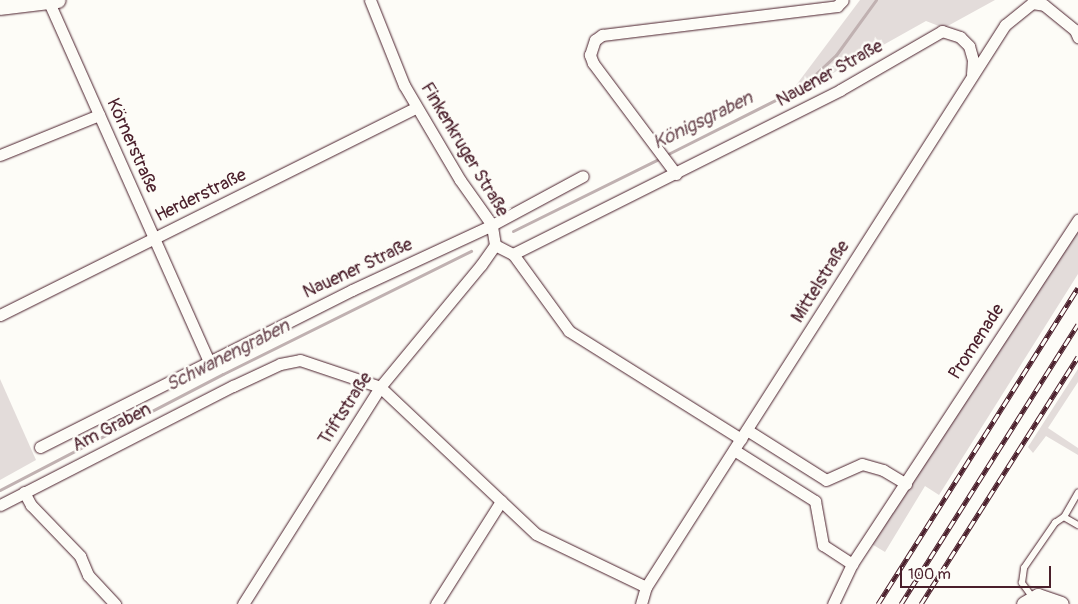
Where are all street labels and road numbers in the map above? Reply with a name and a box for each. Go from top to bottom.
street label: Nauener Straße [773,36,887,112]
street label: Finkenkruger Straße [415,79,513,221]
street label: Körnerstraße [102,95,162,197]
street label: Herderstraße [152,165,250,227]
street label: Nauener Straße [300,234,416,304]
street label: Mittelstraße [787,237,855,327]
street label: Promenade [945,300,1009,384]
street label: Triftstraße [314,369,378,449]
street label: Am Graben [69,399,155,457]

